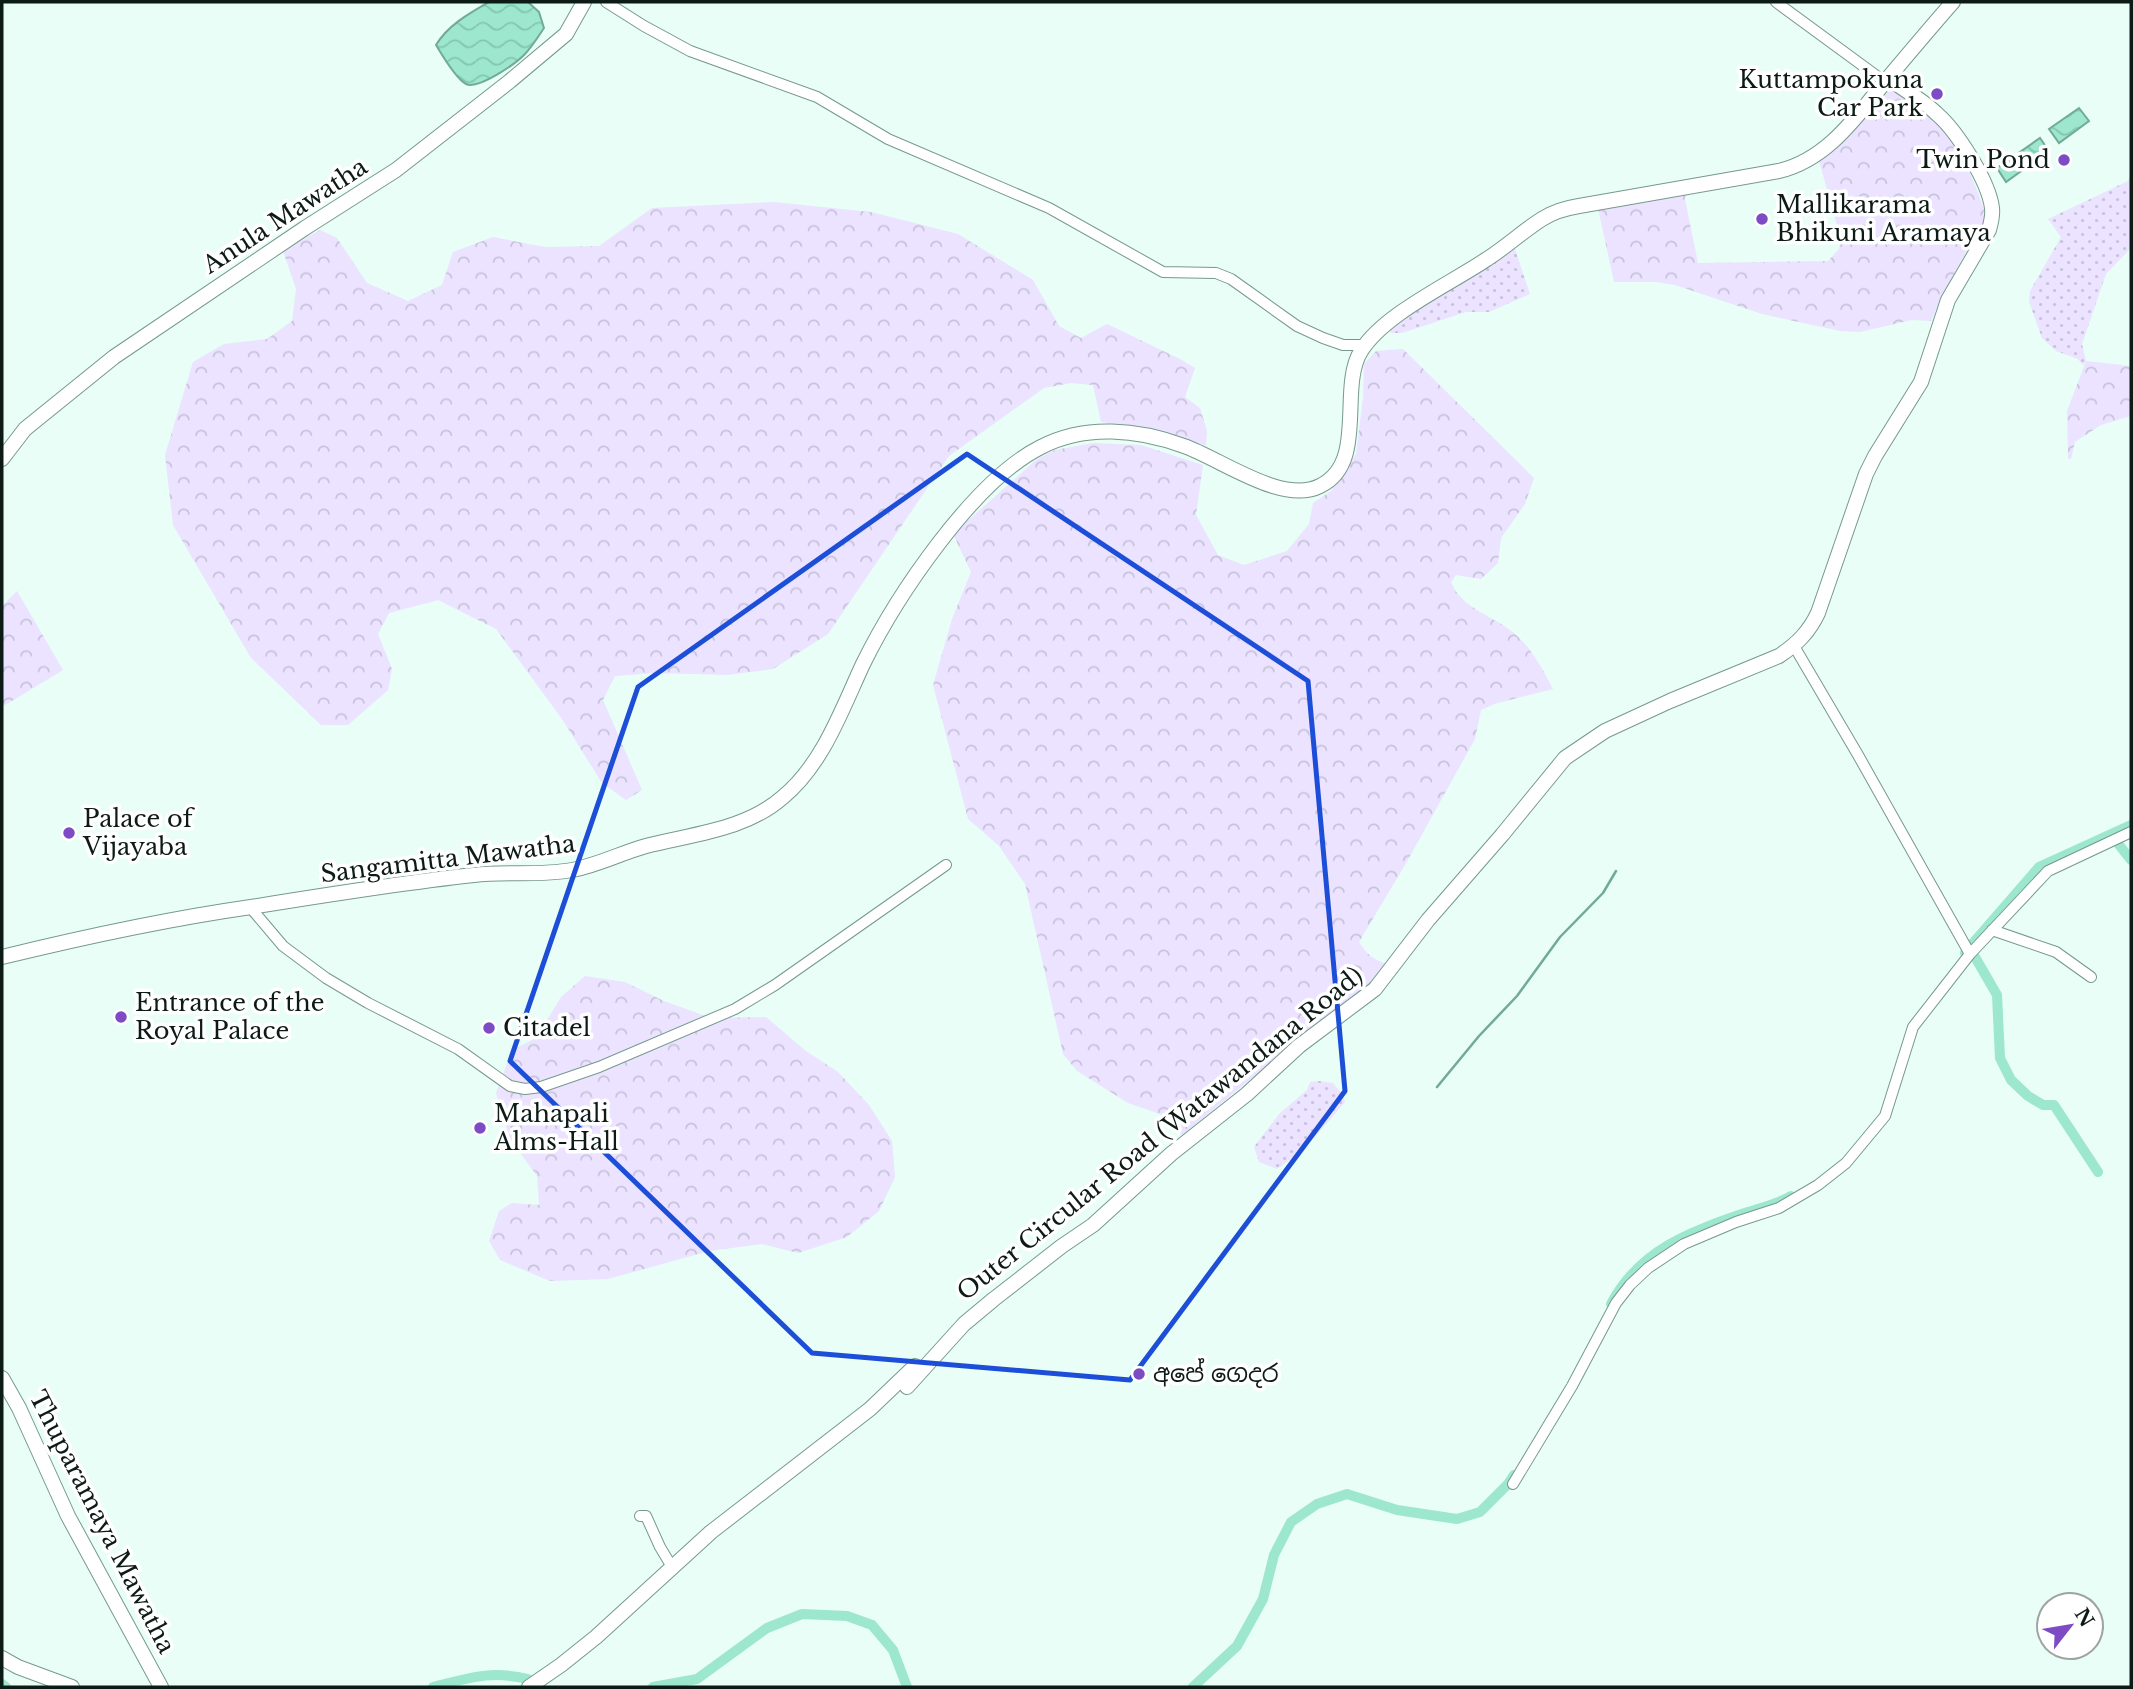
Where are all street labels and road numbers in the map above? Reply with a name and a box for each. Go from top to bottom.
street label: Anula Mawatha [196,151,373,280]
street label: Sangamitta Mawatha [319,828,578,889]
street label: Outer Circular Road (Watawandana Road) [951,961,1368,1307]
street label: Thuparamaya Mawatha [23,1385,182,1659]

